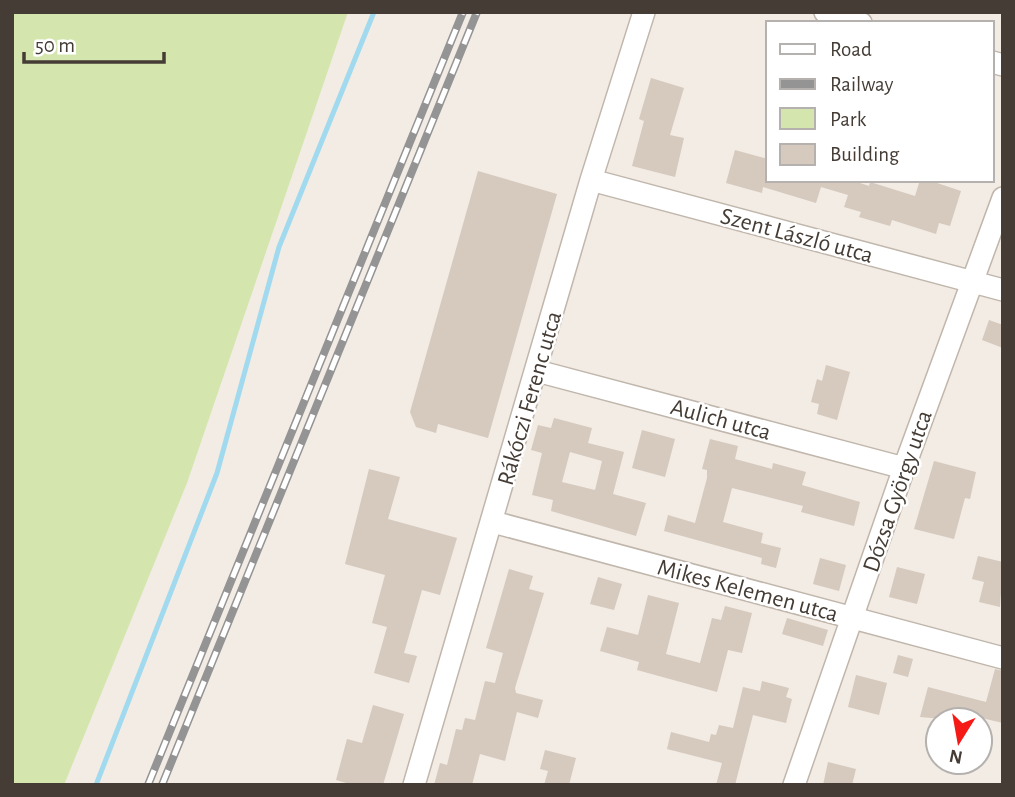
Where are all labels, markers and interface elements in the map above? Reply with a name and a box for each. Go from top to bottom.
scale bar [24,21,164,65]
legend [766,21,994,182]
text: 50 m [35,35,75,56]
text: Road [830,39,872,60]
text: Railway [830,74,893,95]
text: Park [830,109,867,130]
text: Building [830,144,900,165]
street label: Szent László utca [718,204,876,268]
street label: Rákóczi Ferenc utca [494,309,566,488]
street label: Aulich utca [668,395,773,445]
street label: Dózsa György utca [859,407,937,575]
street label: Mikes Kelemen utca [655,555,841,627]
north arrow [924,706,994,776]
text: N [948,746,964,767]

